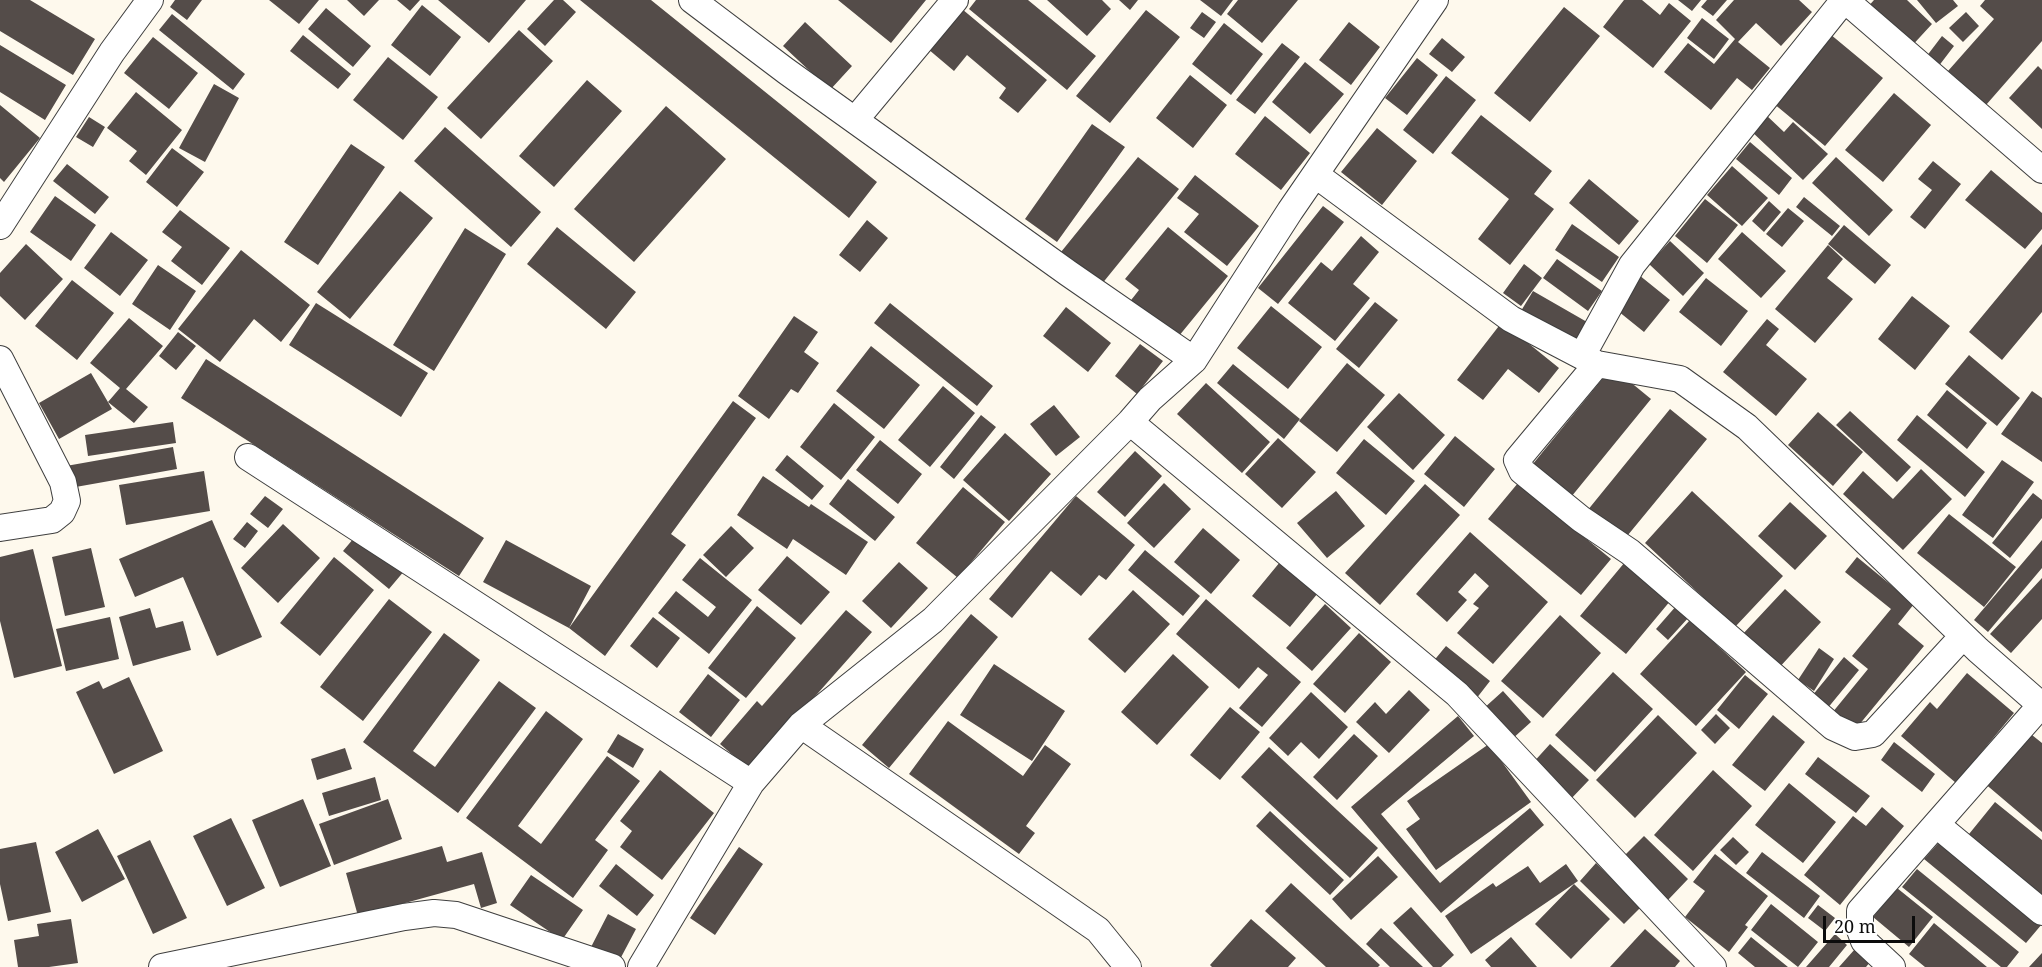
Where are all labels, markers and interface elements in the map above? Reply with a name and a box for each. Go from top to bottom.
scale bar [1826,904,1918,942]
text: 20 m [1834,914,1876,938]

